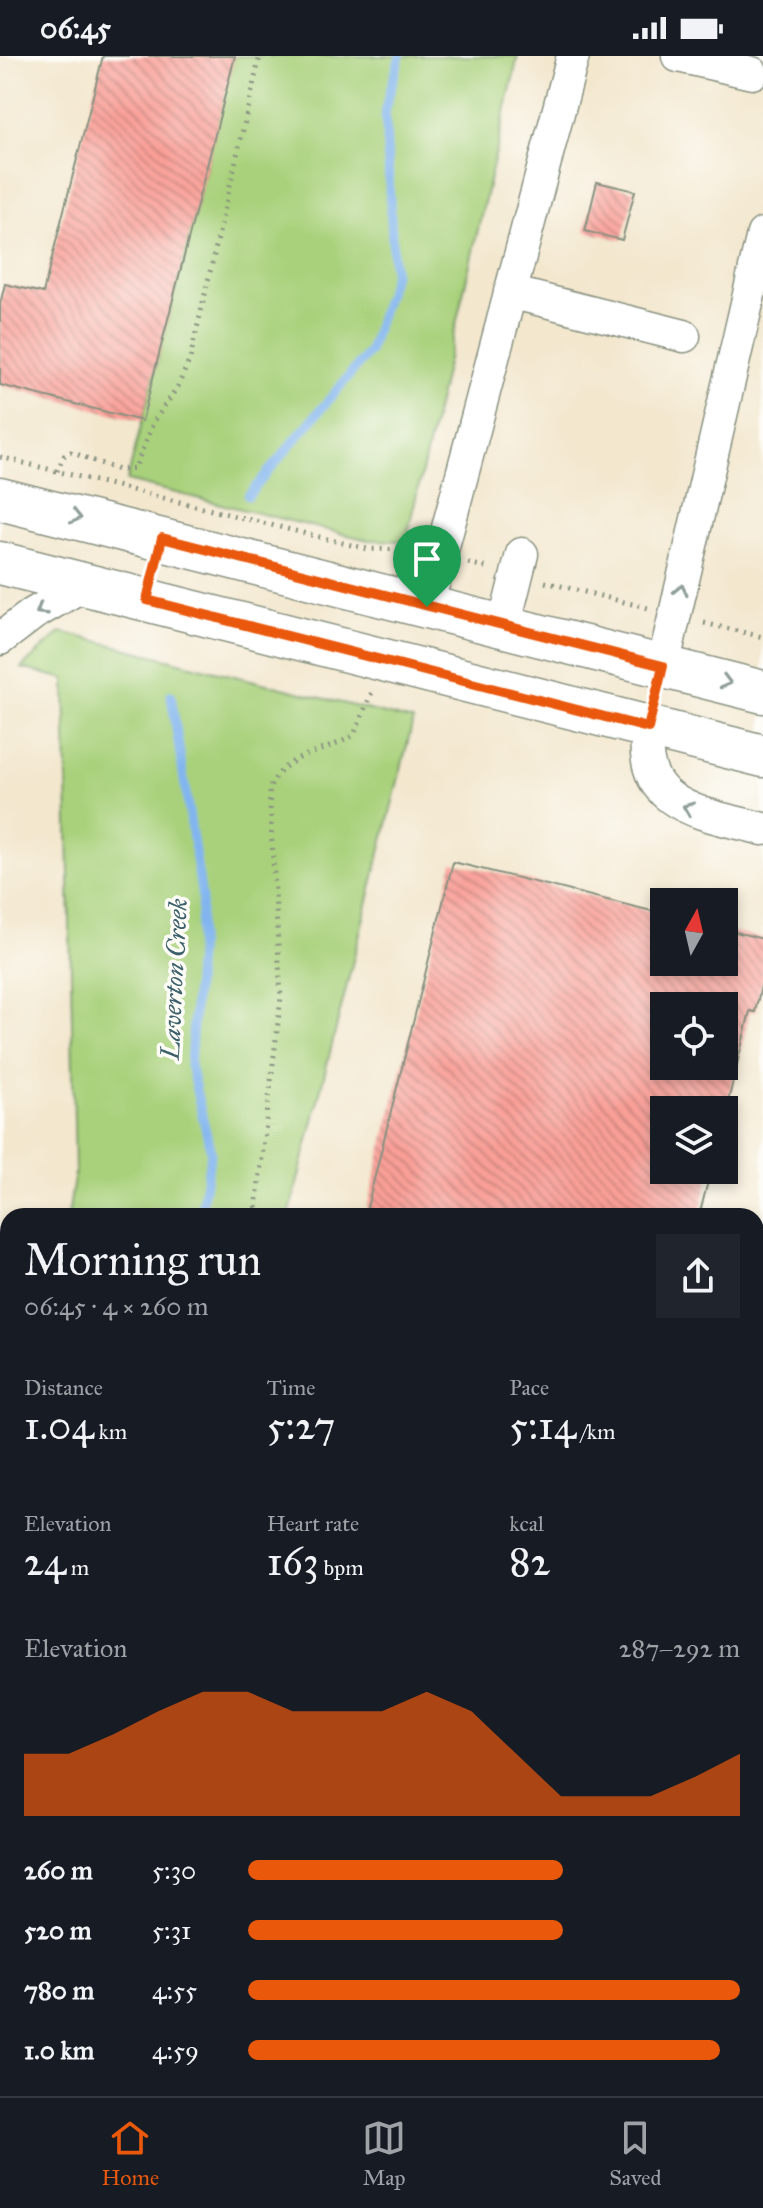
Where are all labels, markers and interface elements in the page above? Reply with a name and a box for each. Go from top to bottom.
text: 06:45 [40,10,111,46]
one-way arrow [68,508,82,525]
pin [393,525,461,607]
icon: arrive [405,537,449,581]
one-way arrow [671,584,688,597]
one-way arrow [35,600,50,615]
one-way arrow [718,673,732,690]
one-way arrow [682,801,696,818]
north arrow [650,888,738,976]
map controls [650,888,738,1184]
water label: Laverton Creek [154,897,194,1061]
button: locate [650,992,738,1080]
button: layers [650,1096,738,1184]
text: Morning run [24,1233,261,1287]
button: share [656,1234,740,1318]
text: 06:45 · 4 × 260 m [24,1290,209,1322]
text: Distance [24,1374,103,1401]
text: Time [267,1374,315,1401]
text: Pace [509,1374,549,1401]
text: 1.04 [24,1401,94,1450]
text: 5:27 [267,1401,335,1450]
text: 5:14 [509,1401,576,1450]
text: km [94,1418,127,1445]
text: /km [576,1418,615,1445]
text: Elevation [24,1510,111,1537]
text: Heart rate [267,1510,359,1537]
text: kcal [509,1510,544,1537]
text: 24 [24,1537,66,1586]
text: 163 [267,1537,319,1586]
text: 82 [509,1537,550,1586]
text: m [66,1554,89,1581]
text: bpm [319,1554,364,1581]
text: Elevation [24,1632,127,1664]
text: 287–292 m [619,1632,740,1664]
text: 260 m [24,1854,93,1886]
text: 5:30 [152,1854,196,1886]
text: 520 m [24,1914,92,1946]
text: 5:31 [152,1914,191,1946]
text: 780 m [24,1974,94,2006]
text: 4:55 [152,1974,197,2006]
text: 1.0 km [24,2034,94,2066]
text: 4:59 [152,2034,199,2066]
tab: Home [102,2116,159,2191]
tab: Map [362,2116,406,2191]
tab: Saved [609,2116,661,2191]

